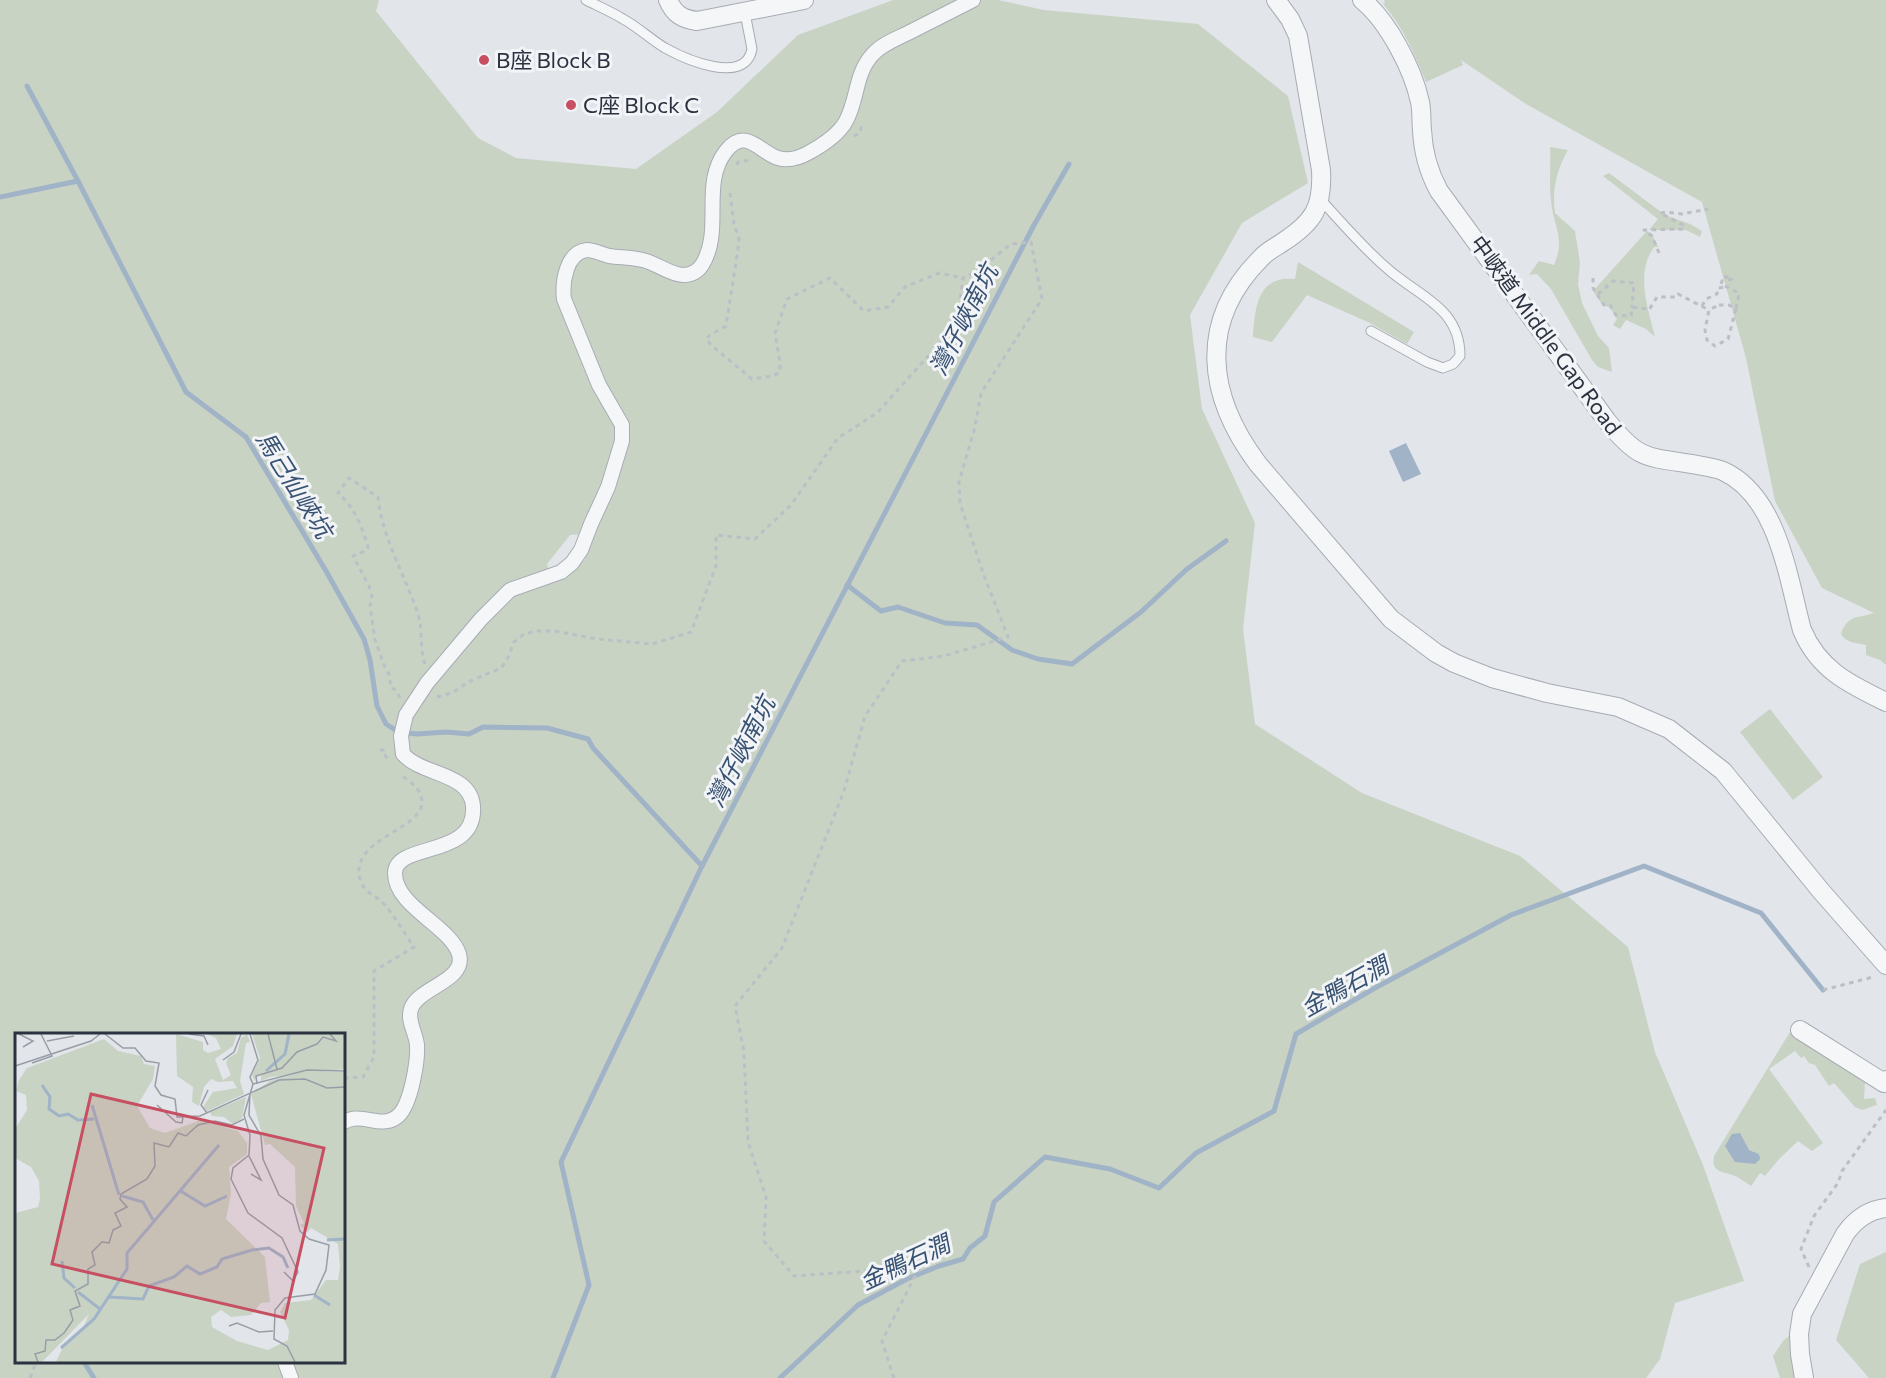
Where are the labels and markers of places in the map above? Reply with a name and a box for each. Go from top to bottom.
place label: B座 Block B [496,46,611,73]
marker: B座 Block B [477,53,491,67]
place label: C座 Block C [583,91,699,118]
marker: C座 Block C [564,98,578,112]

